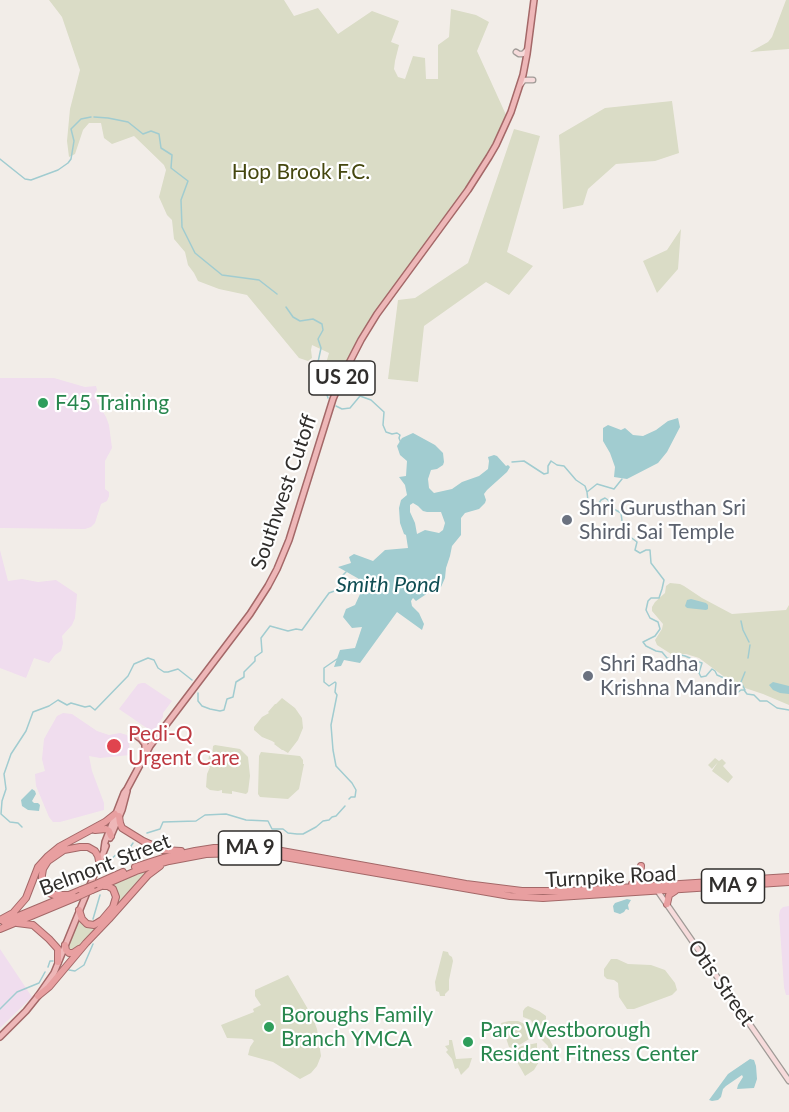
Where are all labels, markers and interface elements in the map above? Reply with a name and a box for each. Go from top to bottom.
park label: Hop Brook F.C. [232,159,370,185]
road number: US 20 [309,361,375,395]
place label: F45 Training [55,390,169,416]
marker: F45 Training [36,396,50,410]
street label: Southwest Cutoff [246,411,322,573]
place label: Shri Gurusthan Sri Shirdi Sai Temple [579,495,746,545]
marker: Shri Gurusthan Sri Shirdi Sai Temple [560,513,574,527]
water label: Smith Pond [336,572,440,598]
place label: Shri Radha Krishna Mandir [600,651,741,701]
marker: Shri Radha Krishna Mandir [581,669,595,683]
place label: Pedi-Q Urgent Care [128,721,240,771]
marker: Pedi-Q Urgent Care [105,737,123,755]
street label: Belmont Street [36,828,174,902]
road number: MA 9 [218,831,282,865]
street label: Turnpike Road [545,861,677,893]
road number: MA 9 [702,869,764,903]
street label: Otis Street [682,935,760,1031]
place label: Boroughs Family Branch YMCA [281,1002,433,1052]
place label: Parc Westborough Resident Fitness Center [480,1017,698,1067]
marker: Boroughs Family Branch YMCA [262,1020,276,1034]
marker: Parc Westborough Resident Fitness Center [461,1035,475,1049]

